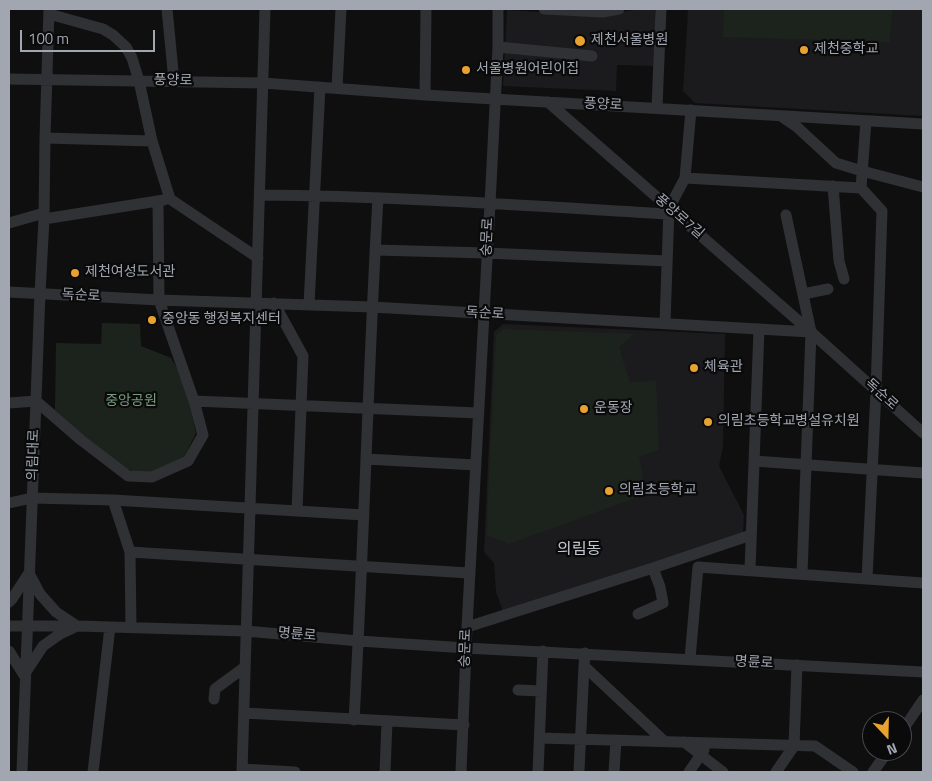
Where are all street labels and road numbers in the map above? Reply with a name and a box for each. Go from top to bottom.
street label: 풍양로 [154,72,192,90]
street label: 풍양로 [583,96,623,114]
street label: 풍양로7길 [651,191,707,243]
street label: 숭문로 [479,217,497,257]
street label: 독순로 [61,287,101,305]
street label: 독순로 [465,305,505,323]
street label: 독순로 [861,376,901,414]
street label: 의림대로 [25,429,43,481]
street label: 명륜로 [277,625,317,645]
street label: 숭문로 [457,628,475,668]
street label: 명륜로 [734,654,774,672]

